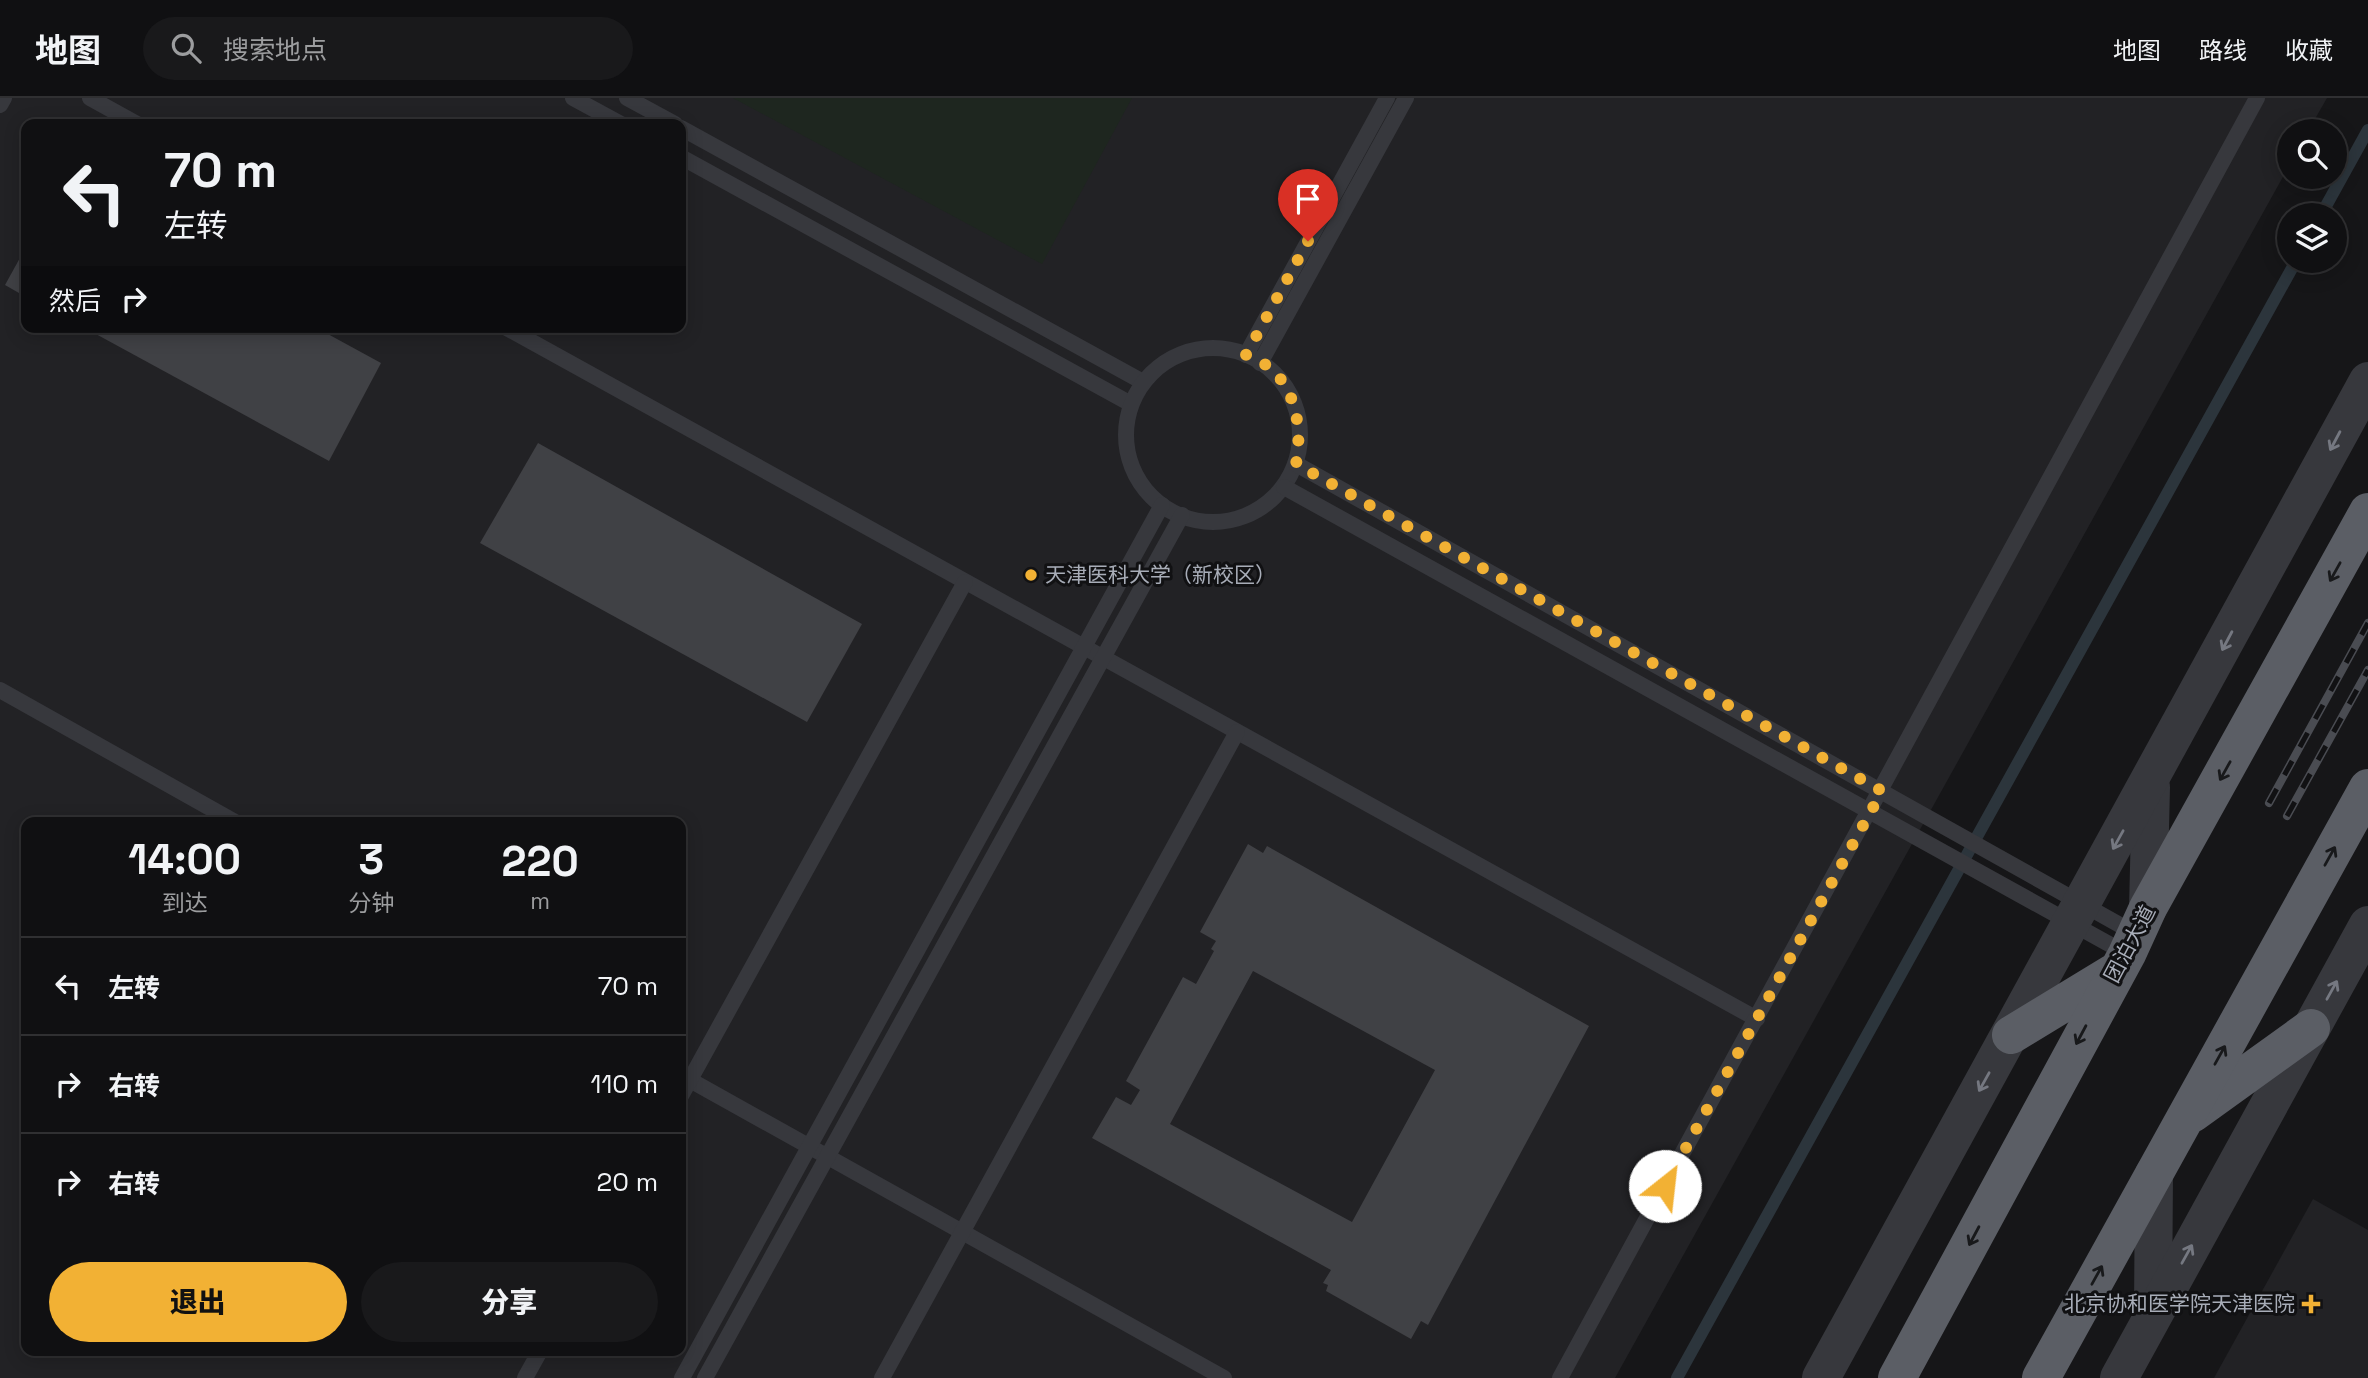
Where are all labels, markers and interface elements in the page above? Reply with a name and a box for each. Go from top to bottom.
search box [143,17,633,80]
icon: search [167,29,205,67]
text: 地图 [35,30,101,72]
text: 搜索地点 [223,33,327,67]
text: 地图 [2113,35,2161,66]
text: 路线 [2199,35,2247,66]
text: 收藏 [2285,35,2333,66]
map controls [2277,119,2347,273]
button: search [2277,119,2347,189]
text: 70 m [164,139,277,201]
icon: left [49,147,140,238]
pin [1278,169,1338,241]
icon: arrive [1289,180,1327,218]
button: layers [2277,203,2347,273]
text: 左转 [164,206,228,246]
icon: right [115,280,153,318]
text: 然后 [49,284,101,318]
one-way arrow [2328,430,2342,451]
place label: 天津医科大学（新校区） [1045,561,1276,588]
one-way arrow [2328,561,2342,581]
marker: 天津医科大学（新校区） [1023,567,1039,583]
one-way arrow [2220,630,2233,651]
one-way arrow [2217,760,2231,780]
one-way arrow [2111,830,2125,850]
text: 14:00 [128,833,241,886]
text: 3 [358,833,384,886]
text: 220 [502,835,579,888]
one-way arrow [2324,846,2337,867]
text: m [530,886,550,916]
text: 到达 [162,888,208,918]
text: 分钟 [348,888,394,918]
street label: 团泊大道 [2098,900,2161,987]
icon: left [49,967,87,1005]
text: 70 m [598,969,658,1003]
text: 左转 [108,971,160,1005]
one-way arrow [2326,980,2339,1001]
one-way arrow [2074,1024,2088,1045]
one-way arrow [2214,1045,2227,1066]
icon: right [49,1065,87,1103]
text: 110 m [591,1067,658,1101]
text: 右转 [108,1069,160,1103]
one-way arrow [1977,1072,1991,1092]
position arrow [1628,1149,1702,1223]
icon: right [49,1163,87,1201]
text: 20 m [597,1165,658,1199]
text: 右转 [108,1167,160,1201]
one-way arrow [1966,1225,1980,1245]
one-way arrow [2181,1244,2194,1265]
button: 退出 [49,1262,347,1342]
button: 分享 [361,1262,658,1342]
one-way arrow [2091,1266,2105,1286]
place label: 北京协和医学院天津医院 [2064,1290,2295,1317]
marker: 北京协和医学院天津医院 [2301,1294,2321,1314]

